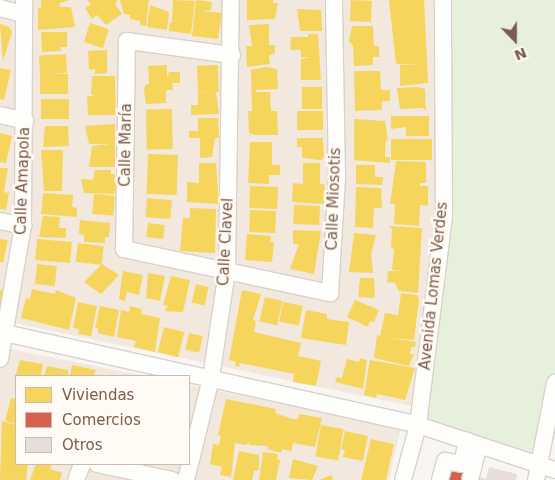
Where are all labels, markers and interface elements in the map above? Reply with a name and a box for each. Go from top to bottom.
north arrow [490,15,540,65]
text: N [512,44,529,64]
street label: Calle María [116,103,136,187]
street label: Calle Amapola [12,127,34,235]
street label: Calle Miosotis [323,147,345,251]
street label: Calle Clavel [215,198,237,286]
street label: Avenida Lomas Verdes [416,201,452,371]
legend [15,375,190,465]
text: Viviendas [62,386,134,404]
text: Comercios [62,411,141,429]
text: Otros [62,436,103,454]

